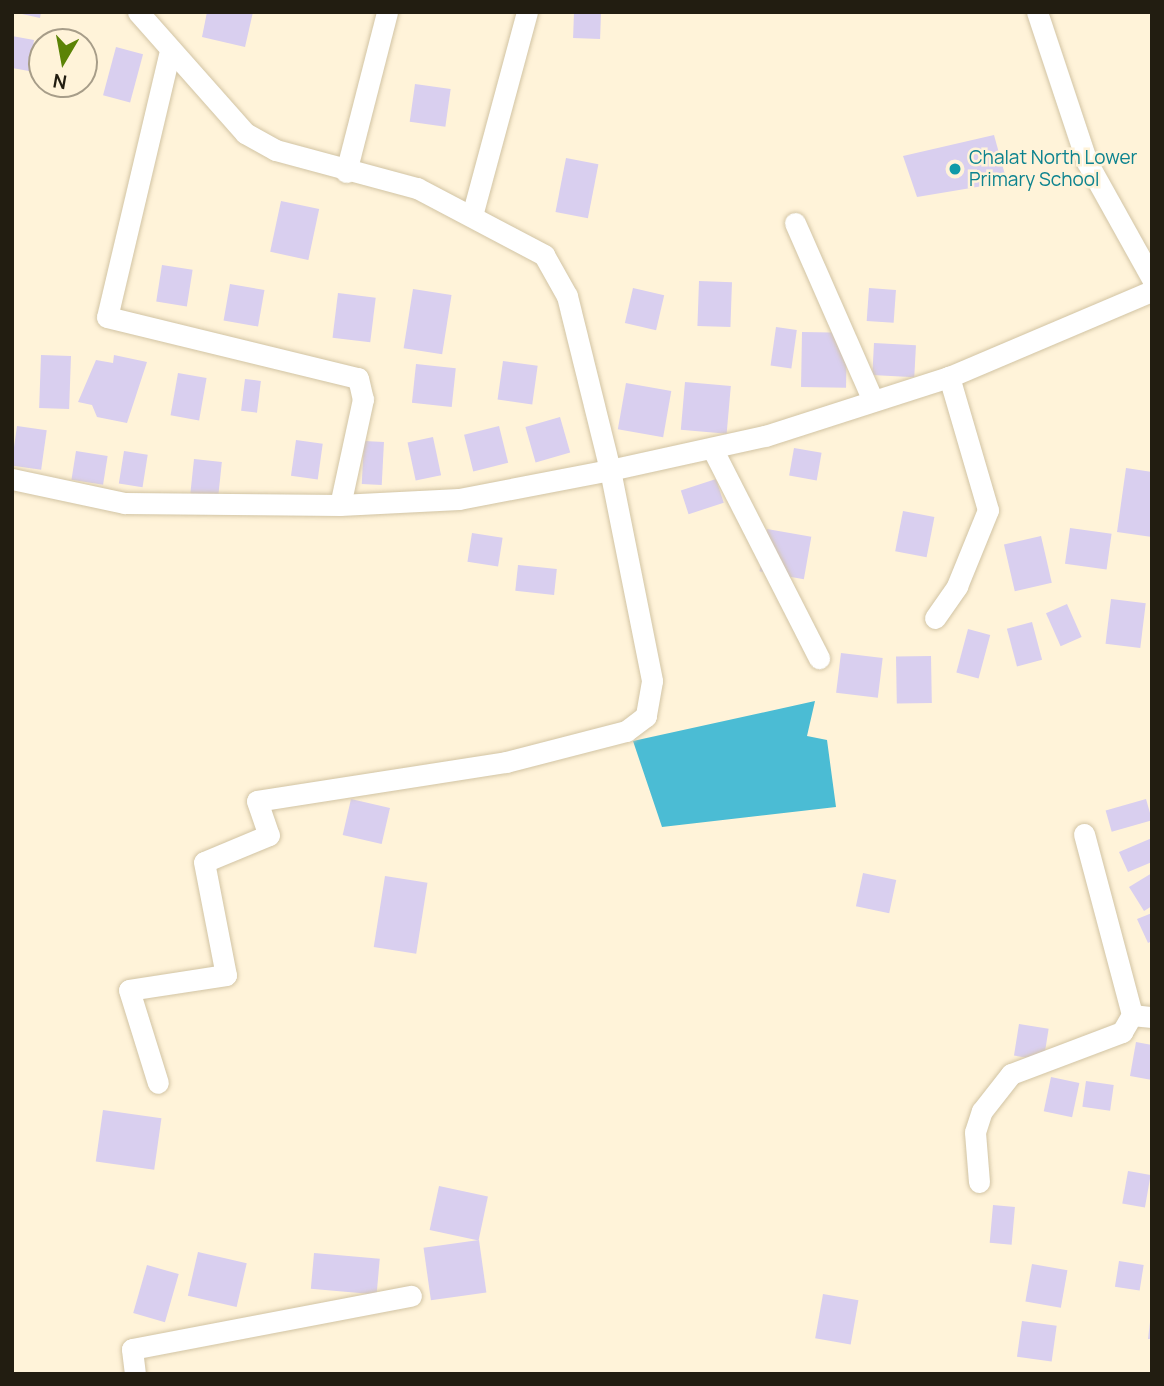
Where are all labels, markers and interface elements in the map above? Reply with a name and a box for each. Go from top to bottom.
north arrow [28,28,98,98]
text: N [51,68,69,96]
place label: Chalat North Lower Primary School [969,147,1137,191]
marker: Chalat North Lower Primary School [947,161,963,177]

